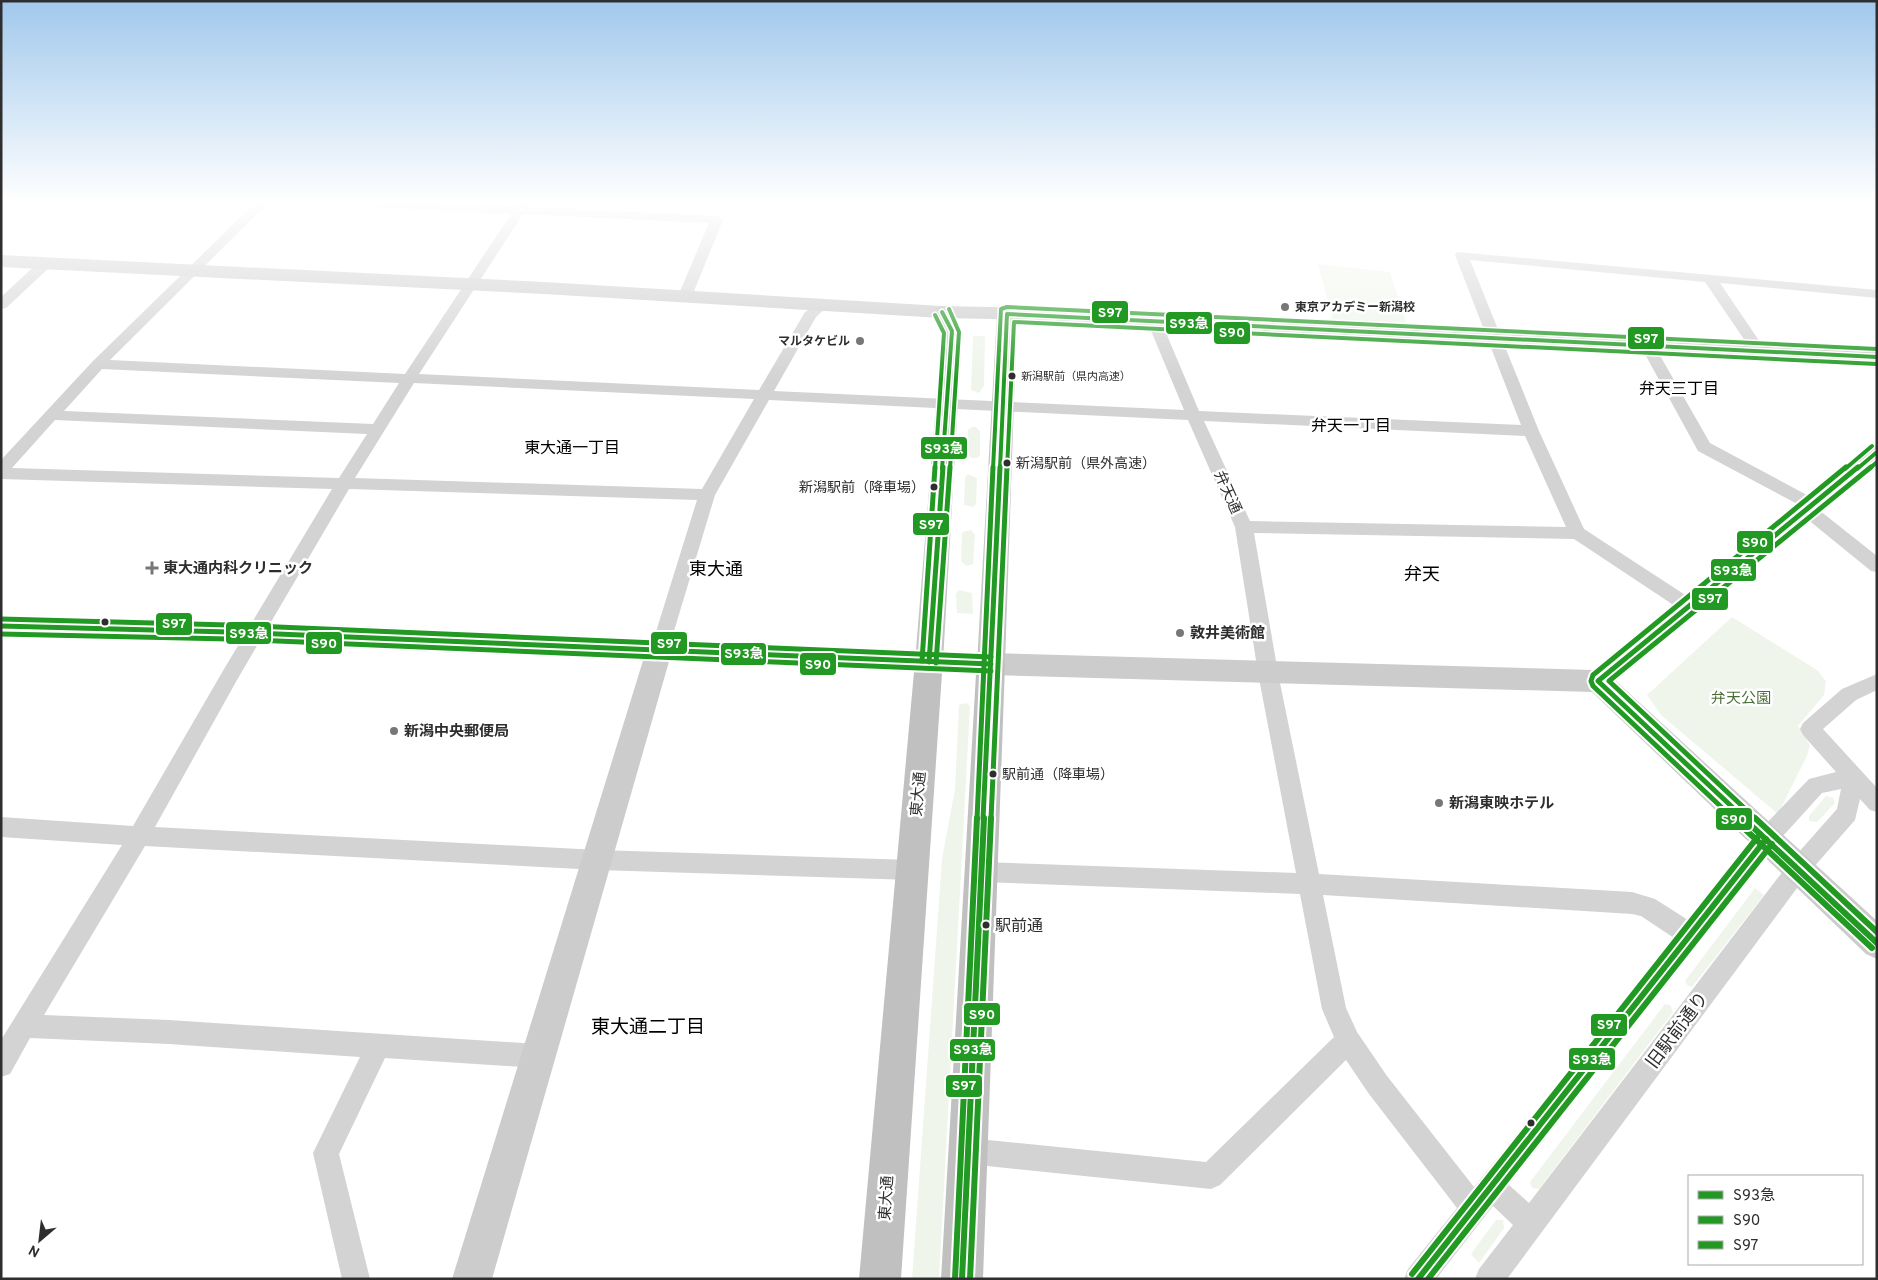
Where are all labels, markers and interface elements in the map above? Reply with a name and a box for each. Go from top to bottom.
line badge: S97 [1091,300,1129,324]
place label: 東京アカデミー新潟校 [1295,300,1415,316]
marker: 東京アカデミー新潟校 [1279,301,1291,313]
text: S97 [1098,305,1122,322]
line badge: S93急 [1165,311,1213,335]
text: S93急 [1169,315,1209,333]
line badge: S90 [1213,321,1251,345]
text: S90 [1219,325,1245,342]
line badge: S97 [1627,326,1665,350]
text: S97 [1634,331,1658,348]
place label: マルタケビル [778,334,850,350]
marker: マルタケビル [854,335,866,347]
place label: 新潟駅前（県内高速） [1021,370,1131,384]
marker: 新潟駅前（県内高速） [1007,371,1017,381]
district label: 弁天三丁目 [1639,380,1719,400]
district label: 弁天一丁目 [1311,417,1391,437]
line badge: S93急 [920,436,968,460]
district label: 東大通一丁目 [524,439,620,459]
text: S93急 [924,440,964,458]
place label: 新潟駅前（県外高速） [1016,455,1156,473]
marker: 新潟駅前（県外高速） [1002,458,1012,468]
street label: 弁天通 [1209,468,1244,517]
place label: 新潟駅前（降車場） [799,479,925,497]
marker: 新潟駅前（降車場） [929,482,939,492]
line badge: S97 [912,512,950,536]
text: S97 [919,517,943,534]
line badge: S90 [1736,530,1774,554]
text: S90 [1742,535,1768,552]
line badge: S93急 [1710,558,1757,582]
district label: 東大通 [689,559,743,582]
place label: 東大通内科クリニック [163,560,313,579]
marker: 東大通内科クリニック [145,561,159,575]
text: S93急 [1713,562,1753,580]
district label: 弁天 [1404,564,1440,587]
line badge: S97 [1691,587,1729,611]
text: S97 [1698,591,1722,608]
line badge: S97 [155,612,193,636]
text: S97 [162,616,186,633]
unlabelled marker [100,617,110,627]
line badge: S93急 [225,621,272,645]
place label: 敦井美術館 [1190,624,1265,644]
text: S93急 [229,625,269,643]
marker: 敦井美術館 [1174,627,1186,639]
line badge: S90 [305,631,343,655]
line badge: S97 [650,631,688,655]
text: S90 [311,636,337,653]
text: S97 [657,636,681,653]
line badge: S93急 [720,642,767,666]
text: S93急 [724,645,764,663]
line badge: S90 [799,652,837,676]
text: S90 [805,657,831,674]
park label: 弁天公園 [1711,690,1771,709]
place label: 新潟中央郵便局 [404,723,509,742]
marker: 新潟中央郵便局 [388,725,400,737]
place label: 駅前通（降車場） [1002,766,1114,784]
marker: 駅前通（降車場） [988,769,998,779]
street label: 東大通 [908,771,931,817]
place label: 新潟東映ホテル [1449,795,1554,814]
marker: 新潟東映ホテル [1433,797,1445,809]
line badge: S90 [1715,807,1753,831]
text: S90 [1721,812,1747,829]
place label: 駅前通 [995,917,1043,937]
marker: 駅前通 [981,920,991,930]
street label: 旧駅前通り [1642,988,1714,1074]
line badge: S90 [963,1002,1001,1026]
text: S90 [969,1007,995,1024]
line badge: S97 [1590,1013,1628,1037]
district label: 東大通二丁目 [591,1016,705,1040]
text: S97 [1597,1017,1621,1034]
line badge: S93急 [949,1038,996,1062]
text: S93急 [953,1041,993,1059]
line badge: S93急 [1568,1047,1616,1071]
text: S93急 [1572,1051,1612,1069]
line badge: S97 [945,1074,983,1098]
text: S97 [952,1078,976,1095]
unlabelled marker [1526,1118,1536,1128]
street label: 東大通 [876,1175,899,1221]
legend [1688,1175,1863,1265]
text: S93急 [1733,1187,1775,1206]
text: S90 [1733,1212,1760,1231]
north arrow [15,1215,65,1265]
text: S97 [1733,1237,1758,1256]
text: N [26,1240,43,1260]

